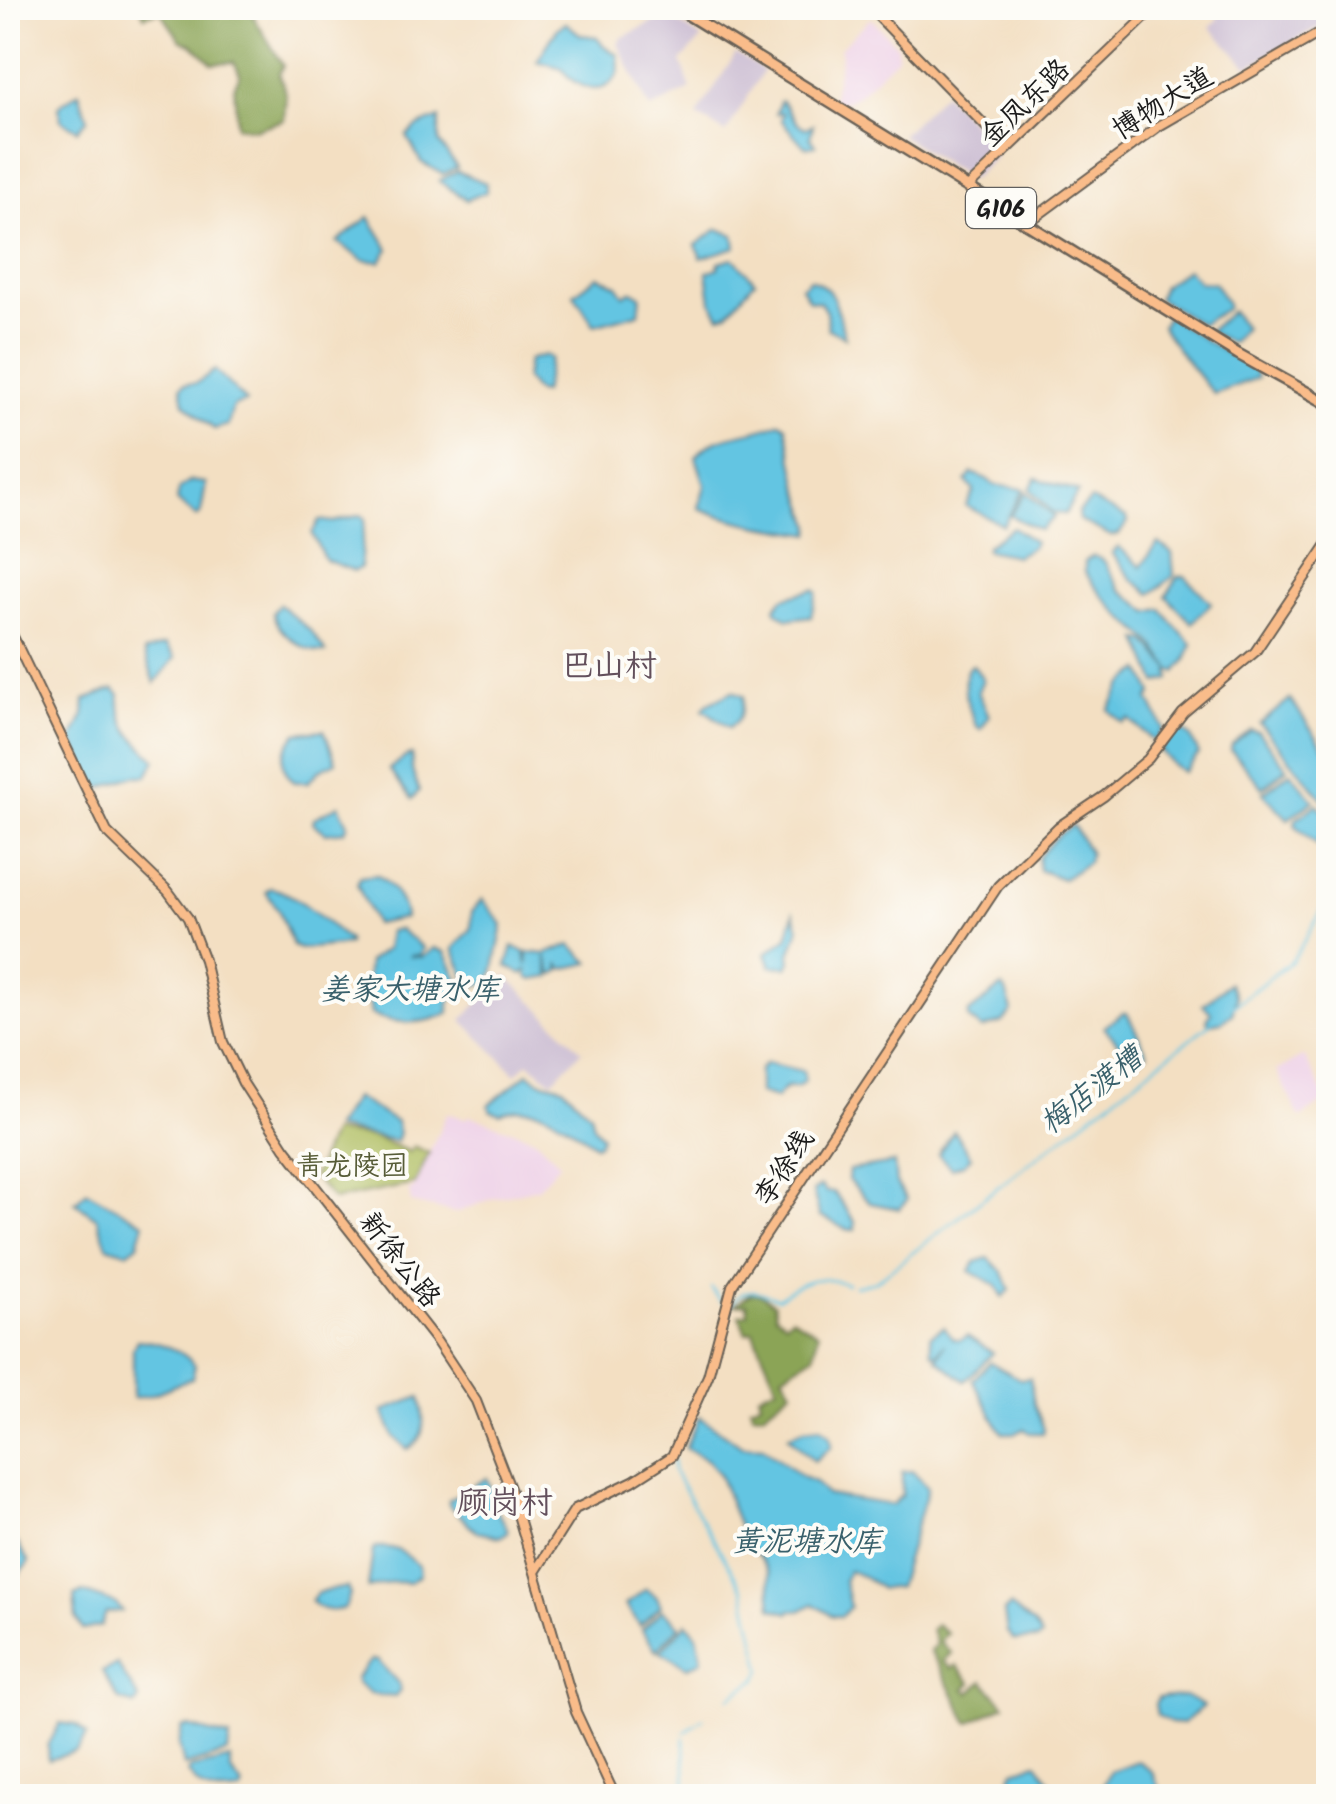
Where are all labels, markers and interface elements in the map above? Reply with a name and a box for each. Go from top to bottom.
street label: 金凤东路 [970,49,1082,159]
street label: 博物大道 [1104,55,1223,153]
road number: G106 [966,188,1036,228]
district label: 巴山村 [561,642,657,693]
water label: 姜家大塘水库 [320,967,502,1015]
water label: 梅店渡槽 [1030,1033,1157,1147]
street label: 李徐线 [743,1121,827,1216]
park label: 青龙陵园 [296,1145,408,1190]
street label: 新徐公路 [347,1203,451,1319]
district label: 顾岗村 [457,1479,553,1530]
water label: 黄泥塘水库 [732,1519,884,1567]

